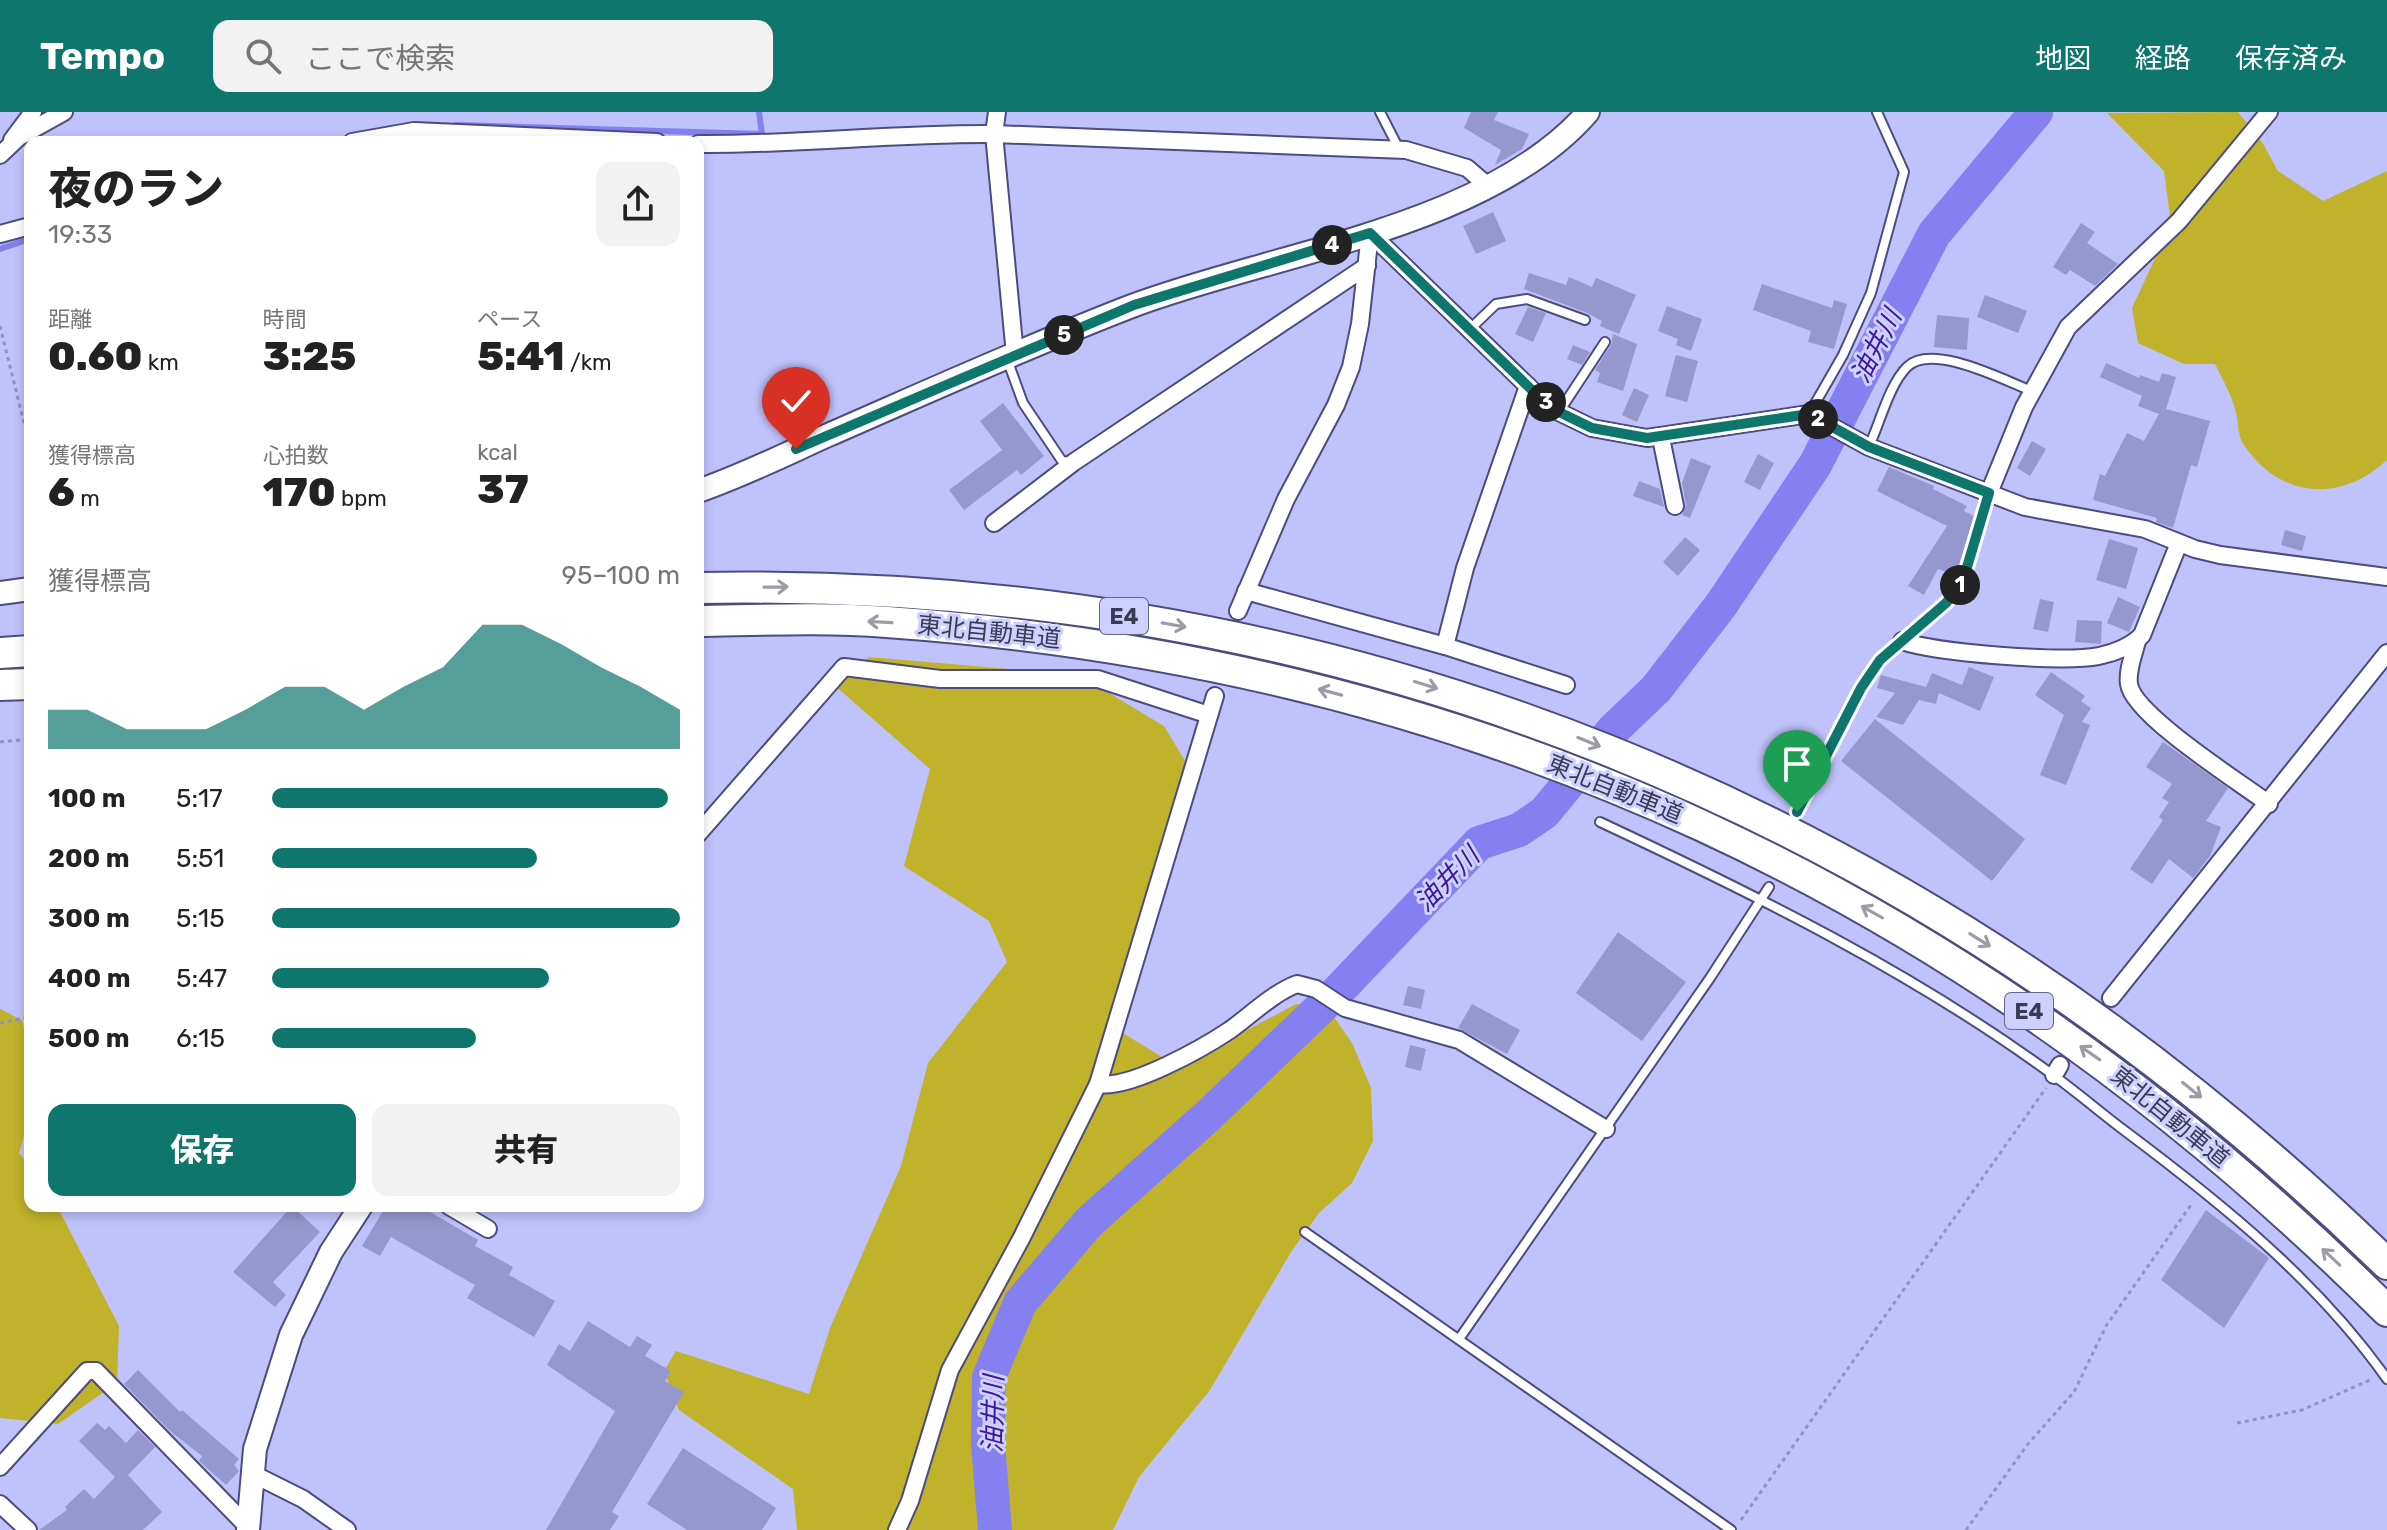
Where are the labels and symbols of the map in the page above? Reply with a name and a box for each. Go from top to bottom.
pin: 4 [1312,225,1352,265]
water label: 油井川 [1845,302,1909,388]
pin: 5 [1044,315,1084,355]
pin [762,367,830,449]
pin: 3 [1526,382,1566,422]
pin: 2 [1798,399,1838,439]
pin: 1 [1940,565,1980,605]
one-way arrow [762,579,789,595]
road number: E4 [1100,598,1148,634]
street label: 東北自動車道 [916,611,1062,653]
one-way arrow [867,614,894,629]
one-way arrow [1160,619,1186,634]
one-way arrow [1414,679,1439,694]
one-way arrow [1318,684,1344,699]
pin [1763,730,1831,812]
one-way arrow [1576,735,1601,750]
street label: 東北自動車道 [1543,749,1687,829]
water label: 油井川 [1409,839,1488,918]
one-way arrow [1861,903,1884,919]
one-way arrow [1968,932,1991,948]
road number: E4 [2005,993,2053,1029]
one-way arrow [2080,1045,2101,1062]
street label: 東北自動車道 [2105,1061,2235,1173]
one-way arrow [2182,1081,2202,1099]
one-way arrow [2322,1248,2342,1266]
water label: 油井川 [977,1372,1010,1453]

